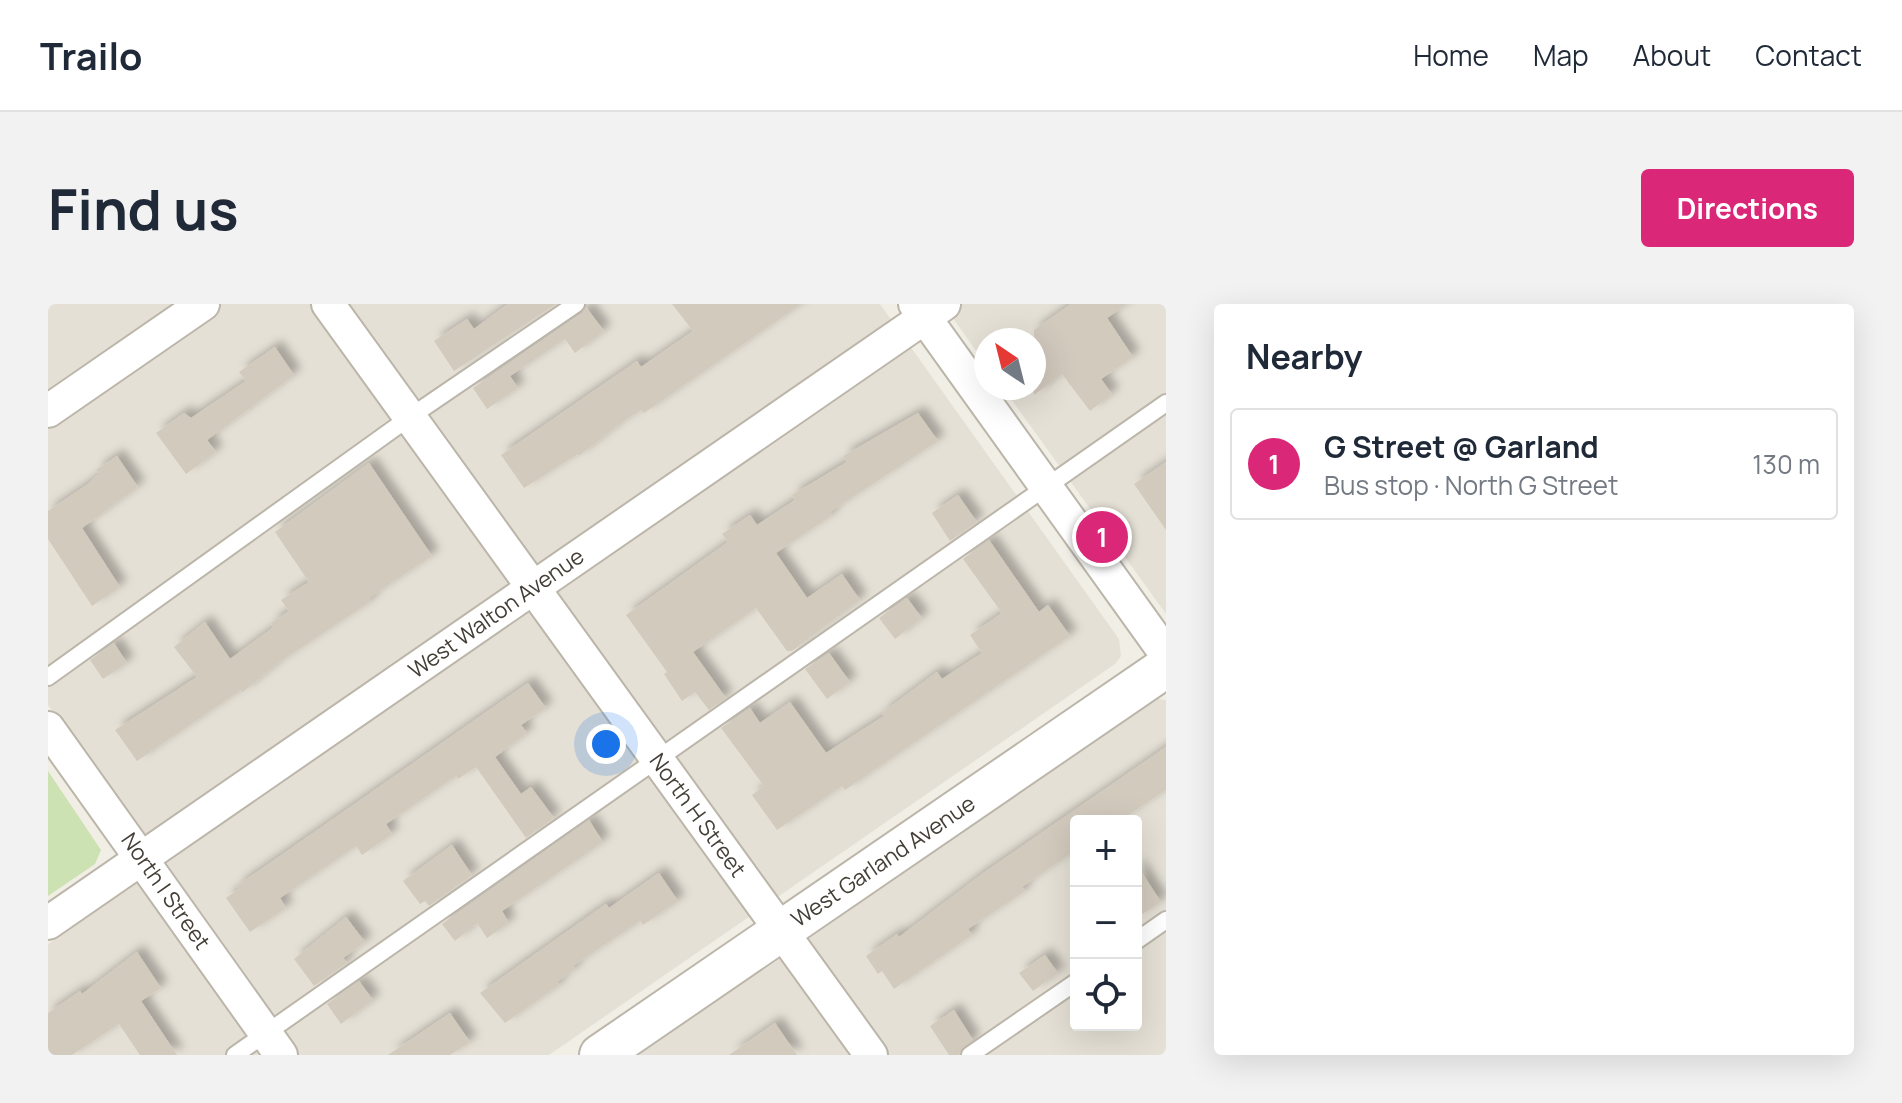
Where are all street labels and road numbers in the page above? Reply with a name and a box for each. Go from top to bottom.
street label: West Walton Avenue [402,541,590,685]
street label: North H Street [643,747,753,883]
street label: West Garland Avenue [785,788,981,934]
street label: North I Street [115,827,218,956]

